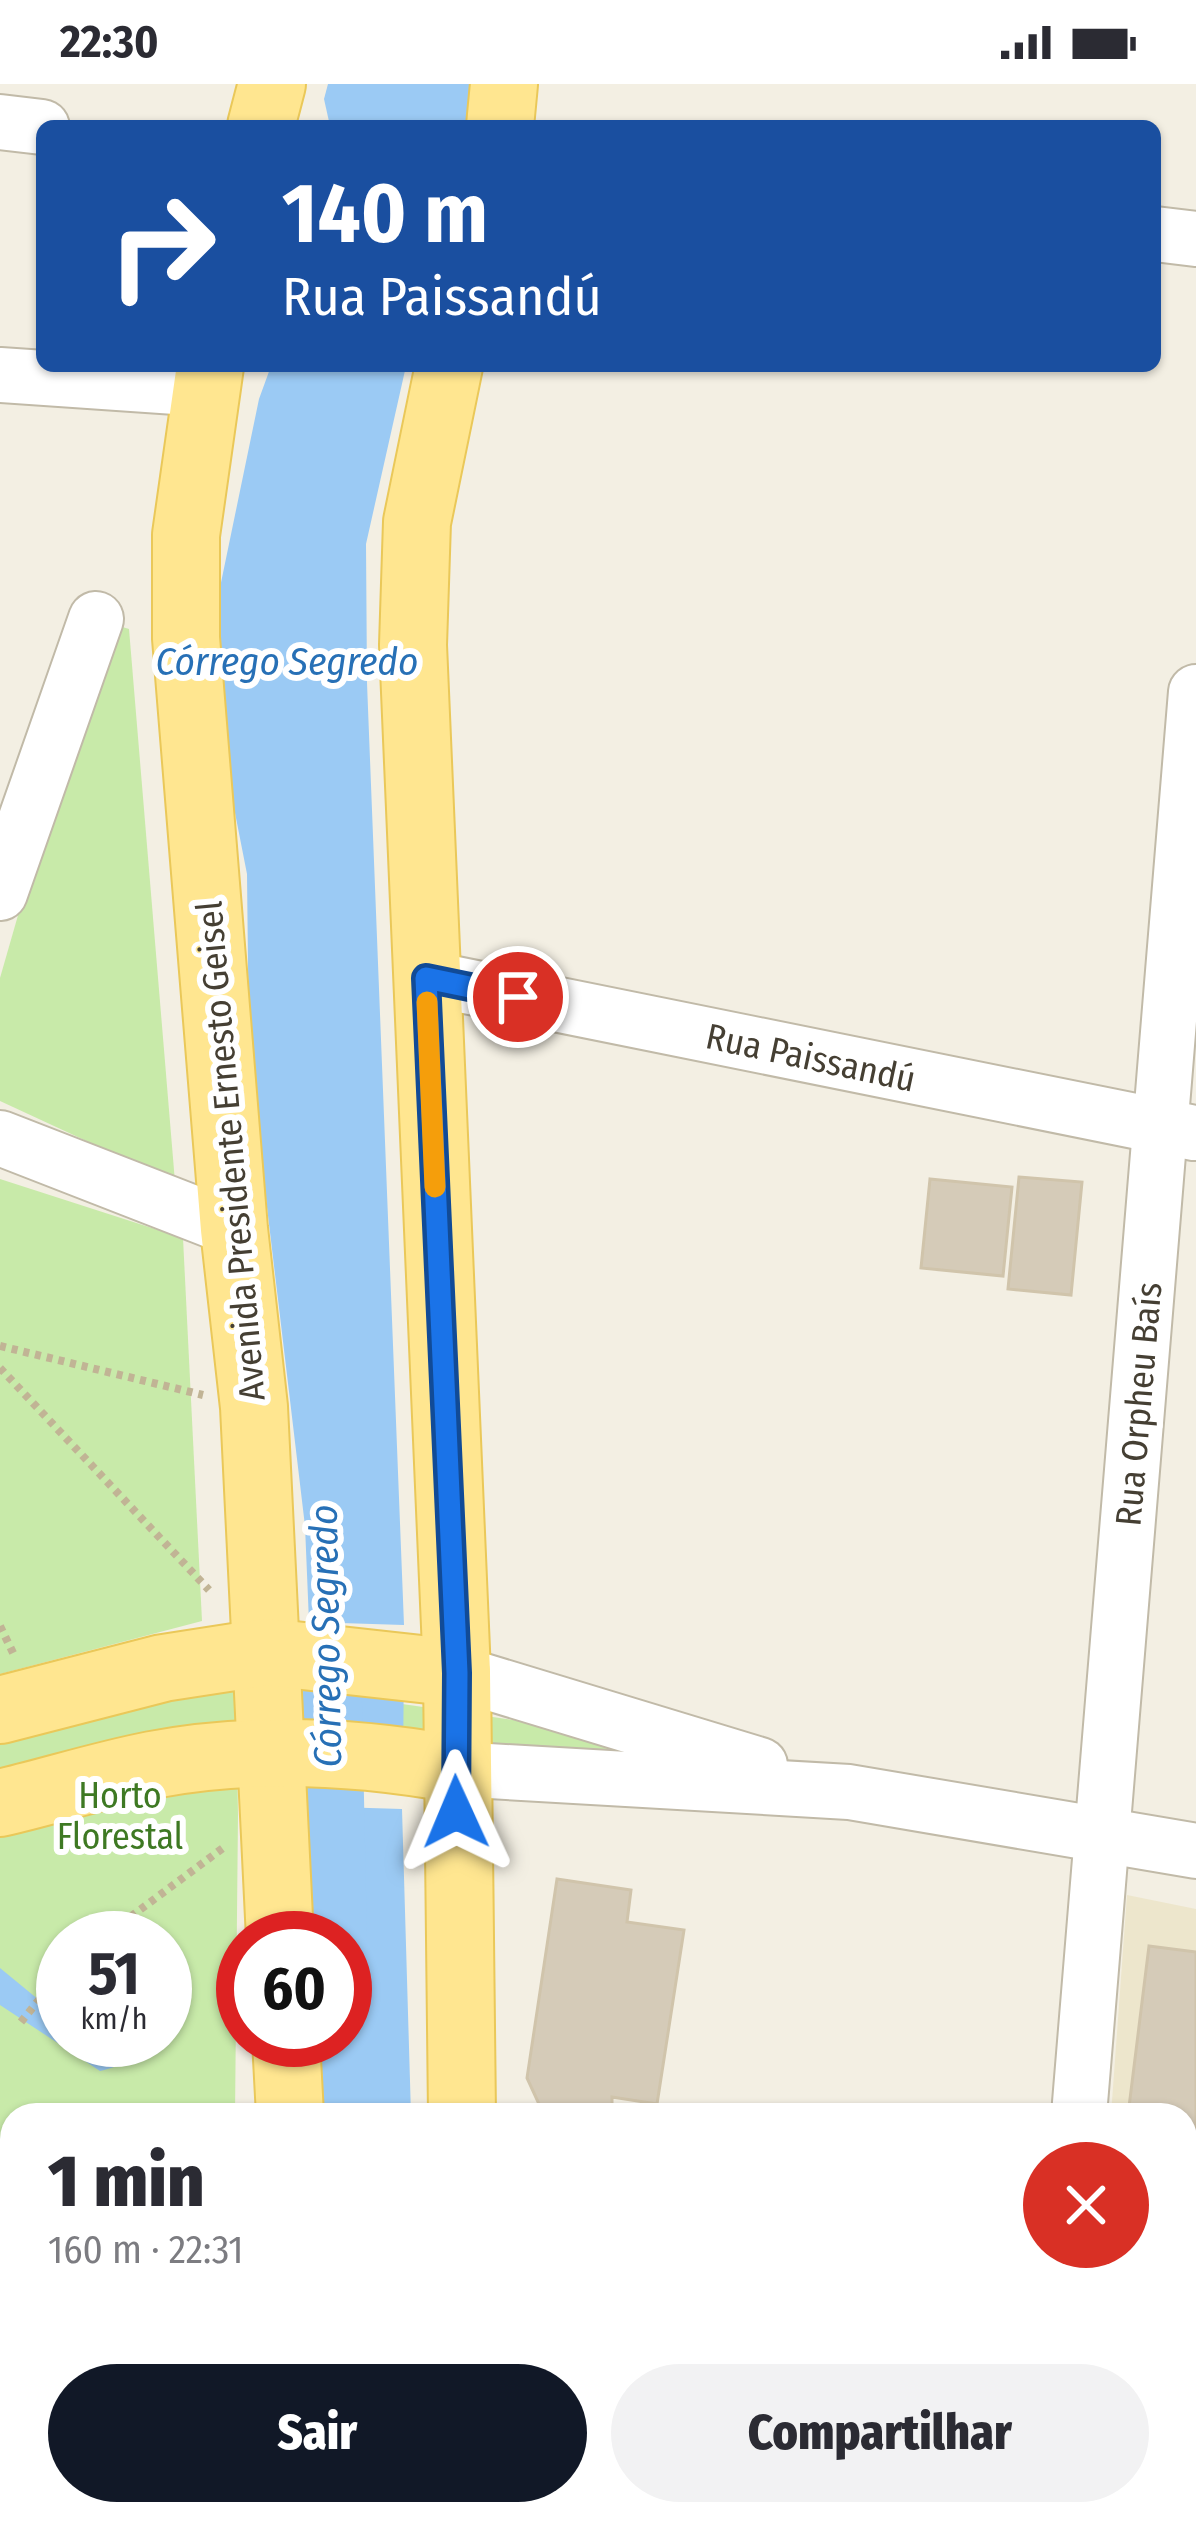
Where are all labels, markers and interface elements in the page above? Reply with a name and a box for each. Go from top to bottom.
text: 22:30 [60,15,159,69]
text: 140 m [282,163,488,264]
icon: right [84,168,240,324]
text: Rua Paissandú [282,265,602,329]
water label: Córrego Segredo [155,639,419,685]
street label: Avenida Presidente Ernesto Geisel [187,899,275,1403]
pin [467,946,569,1048]
icon: arrive [485,964,551,1030]
street label: Rua Paissandú [702,1014,920,1102]
street label: Rua Orpheu Baís [1106,1280,1172,1528]
water label: Córrego Segredo [301,1504,351,1768]
position arrow [393,1749,519,1875]
park label: Horto Florestal [57,1774,183,1859]
speed limit sign: 60 [216,1911,372,2067]
text: 51 [88,1938,140,2010]
text: km/h [81,2001,147,2037]
text: 1 min [48,2139,205,2225]
button: close [1023,2142,1149,2268]
text: 160 m · 22:31 [48,2227,244,2273]
button: Sair [48,2364,587,2502]
button: Compartilhar [611,2364,1149,2502]

